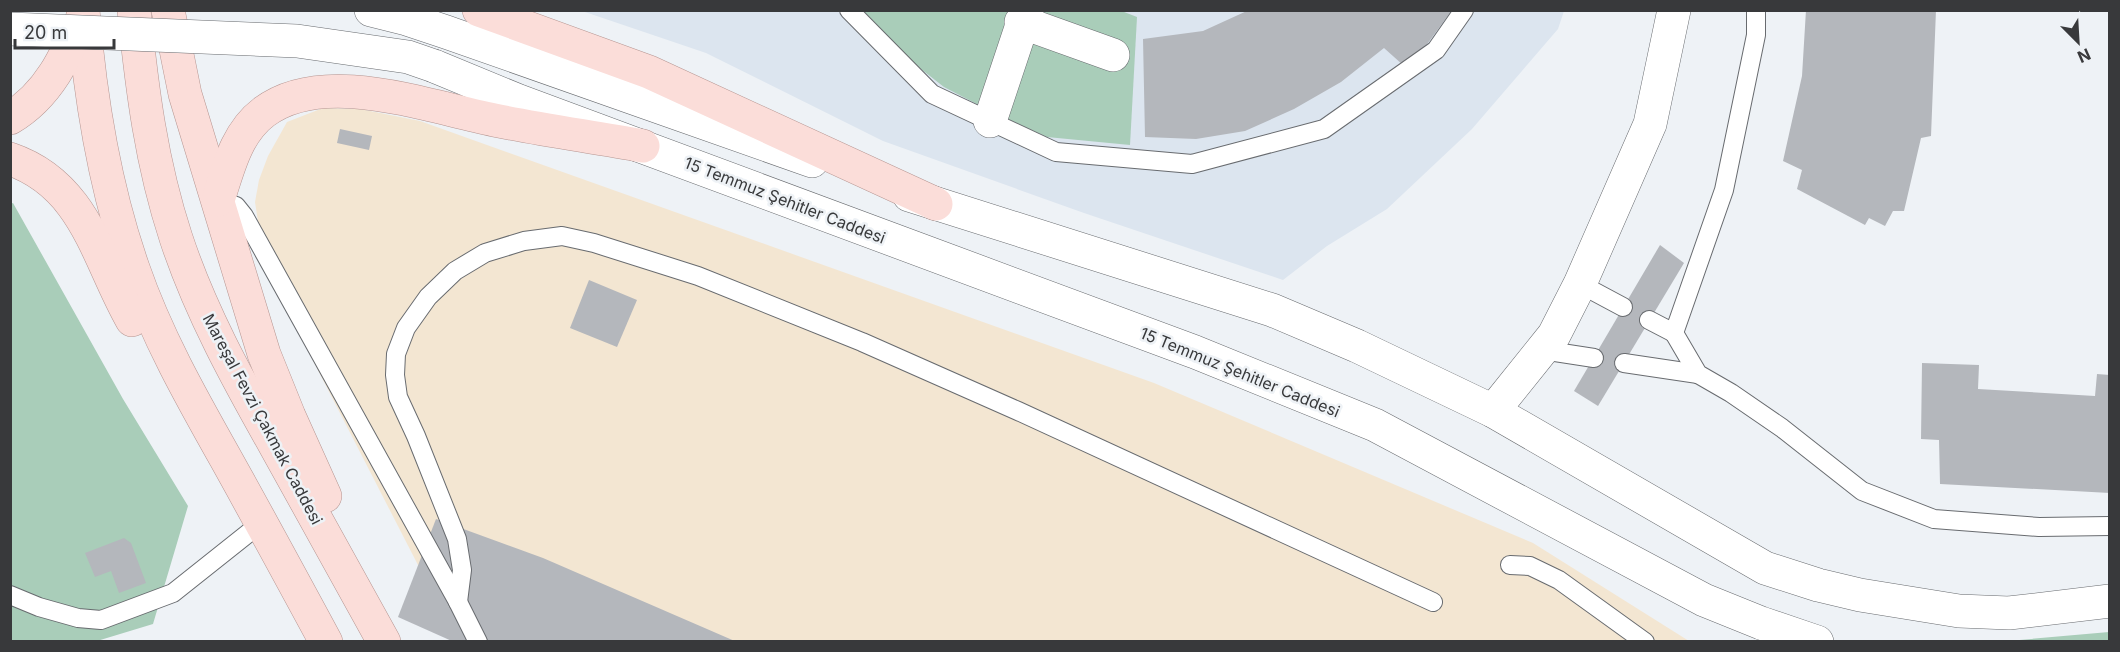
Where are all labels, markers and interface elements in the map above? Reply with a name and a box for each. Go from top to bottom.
scale bar [15,12,114,50]
north arrow [2048,12,2108,72]
text: 20 m [24,22,67,43]
text: N [2074,44,2094,67]
street label: 15 Temmuz Şehitler Caddesi [682,152,888,248]
street label: Mareşal Fevzi Çakmak Caddesi [199,310,327,528]
street label: 15 Temmuz Şehitler Caddesi [1137,323,1343,421]

